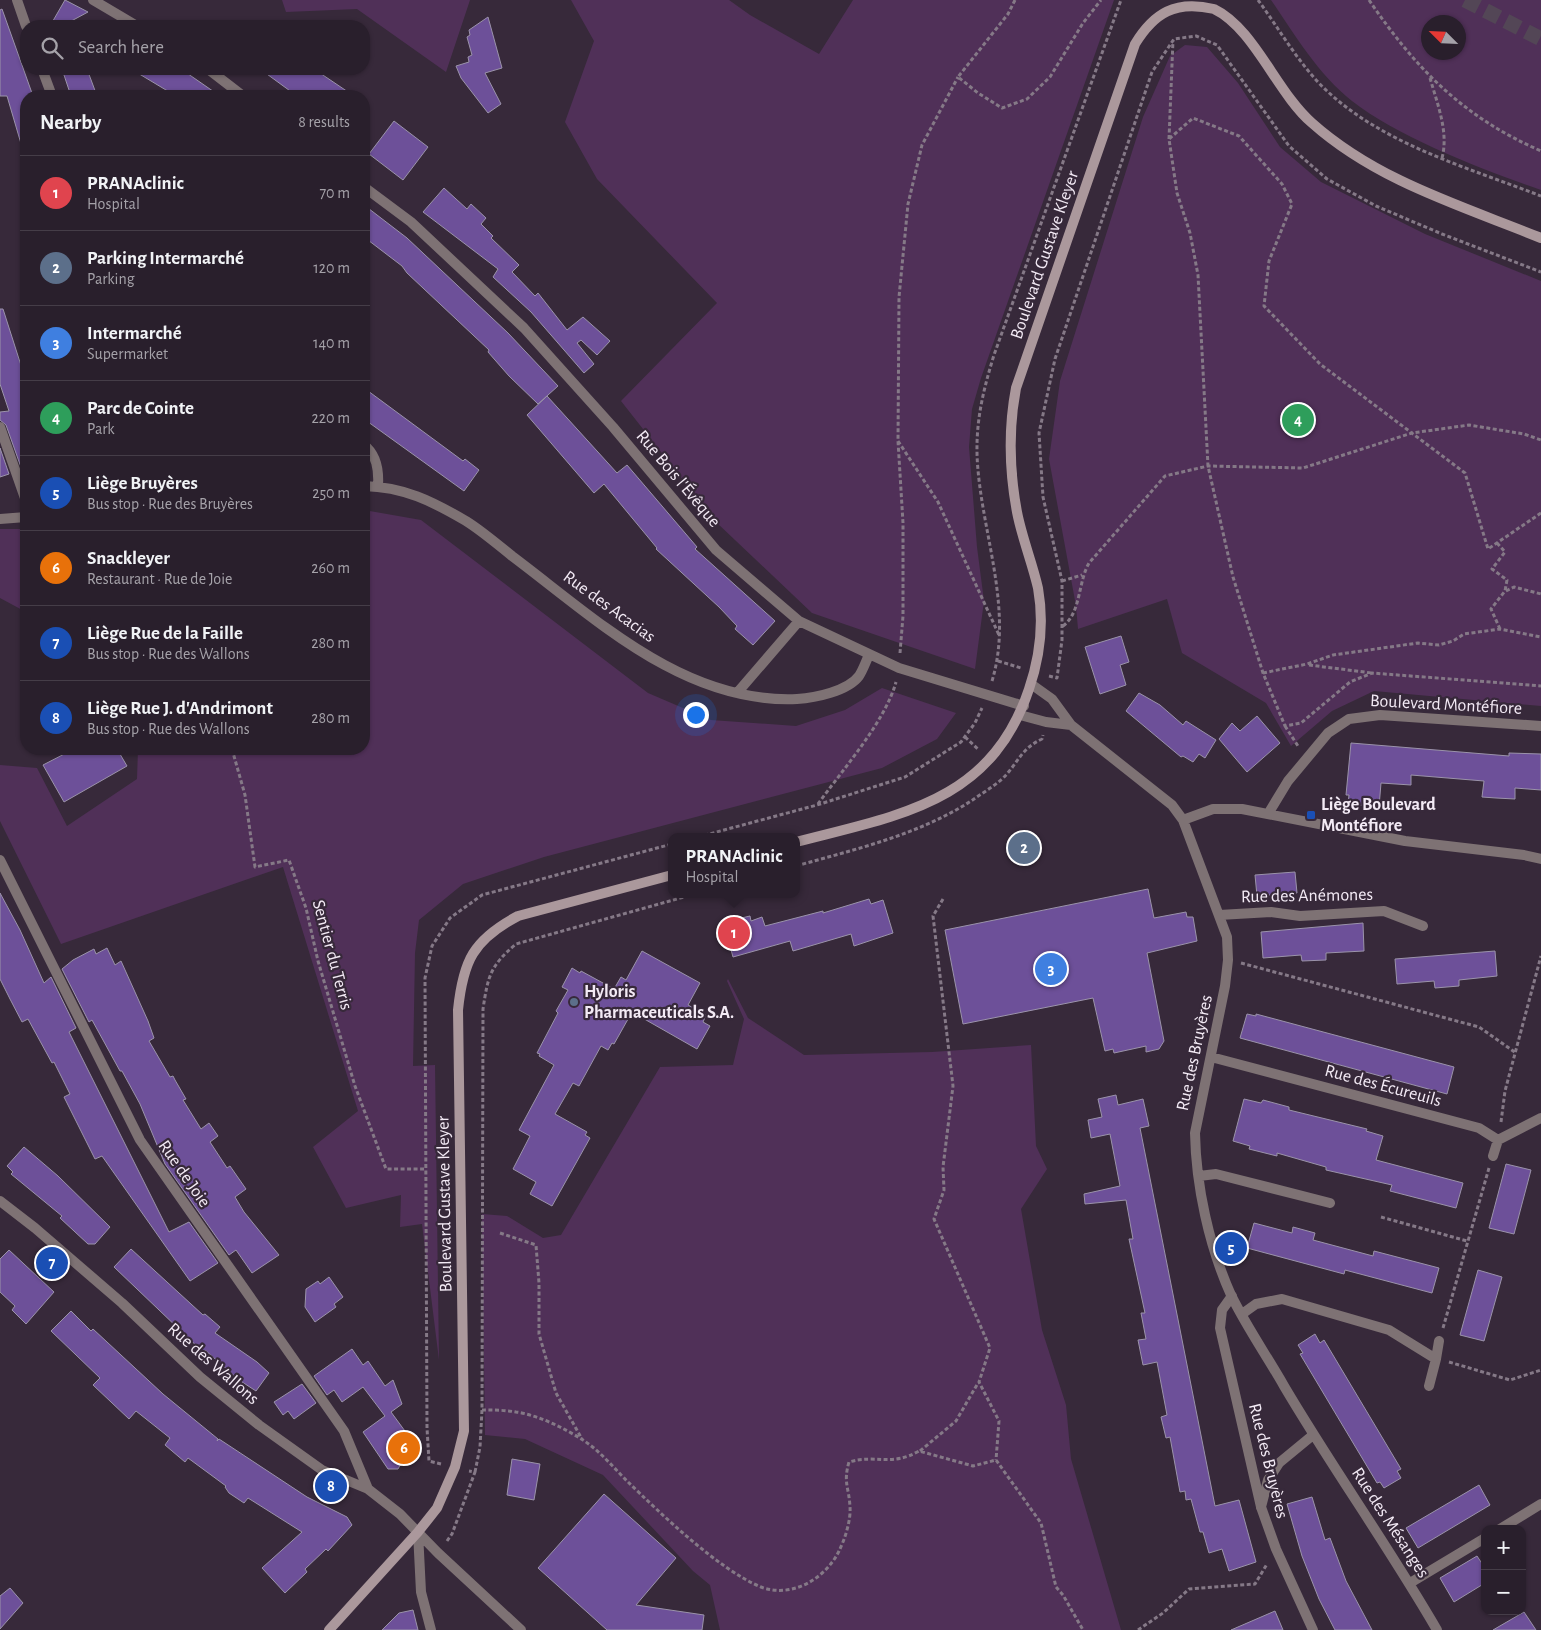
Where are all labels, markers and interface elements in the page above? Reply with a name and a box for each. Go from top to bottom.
north arrow [1421,15,1466,60]
search box [20,20,370,75]
icon: search [38,34,66,62]
text: Search here [78,38,164,57]
text: Nearby [40,112,101,133]
text: 8 results [298,114,350,130]
street label: Boulevard Gustave Kleyer [1008,168,1082,341]
text: PRANAclinic [87,174,184,193]
text: 1 [53,185,59,201]
text: 70 m [319,185,350,201]
text: Hospital [87,196,140,212]
text: Parking Intermarché [87,249,244,268]
text: 2 [52,260,60,276]
text: 120 m [313,260,350,276]
text: Parking [87,271,135,287]
text: Intermarché [87,324,182,343]
text: 3 [53,335,59,351]
text: 140 m [313,335,350,351]
text: Supermarket [87,346,168,362]
text: Parc de Cointe [87,399,194,418]
pin: 4 [1282,401,1314,439]
text: 4 [52,410,60,426]
text: 220 m [312,410,350,426]
text: Park [87,421,115,437]
street label: Rue Bois l'Évêque [632,425,726,531]
text: Liège Bruyères [87,474,198,493]
text: 5 [53,485,59,501]
text: 250 m [312,485,350,501]
text: Bus stop · Rue des Bruyères [87,496,253,512]
text: Snackleyer [87,549,170,568]
text: 6 [52,560,60,576]
text: 260 m [311,560,350,576]
street label: Rue des Acacias [560,568,658,646]
text: Restaurant · Rue de Joie [87,571,232,587]
text: Liège Rue de la Faille [87,624,243,643]
text: 7 [53,635,59,651]
text: 280 m [311,635,350,651]
text: Bus stop · Rue des Wallons [87,646,250,662]
street label: Boulevard Montéfiore [1370,692,1522,718]
text: Liège Rue J. d'Andrimont [87,699,273,718]
your location [683,702,709,728]
text: 8 [52,710,60,726]
text: 280 m [311,710,350,726]
text: Bus stop · Rue des Wallons [87,721,250,737]
place label: Liège Boulevard Montéfiore [1321,796,1436,835]
marker: Liège Boulevard Montéfiore [1305,809,1317,821]
pin: 2 [1008,829,1040,867]
popup [668,833,800,898]
text: PRANAclinic [686,847,782,866]
text: Hospital [686,869,738,885]
street label: Rue des Anémones [1241,886,1373,906]
street label: Sentier du Terris [309,898,355,1012]
pin: 1 [718,914,750,952]
pin: 3 [1035,950,1067,988]
place label: Hyloris Pharmaceuticals S.A. [584,983,734,1022]
street label: Rue des Bruyères [1174,993,1216,1113]
marker: Hyloris Pharmaceuticals S.A. [568,996,580,1008]
street label: Rue des Écureuils [1323,1059,1444,1110]
street label: Boulevard Gustave Kleyer [434,1115,456,1292]
street label: Rue de Joie [154,1137,214,1211]
pin: 5 [1215,1229,1247,1267]
pin: 7 [36,1244,68,1282]
street label: Rue des Wallons [164,1320,262,1408]
street label: Rue des Bruyères [1245,1402,1291,1520]
pin: 6 [388,1429,420,1467]
street label: Rue des Mésanges [1348,1465,1432,1581]
pin: 8 [315,1467,347,1505]
map controls [1481,1525,1526,1615]
button: + [1481,1525,1526,1570]
button: − [1481,1570,1526,1615]

